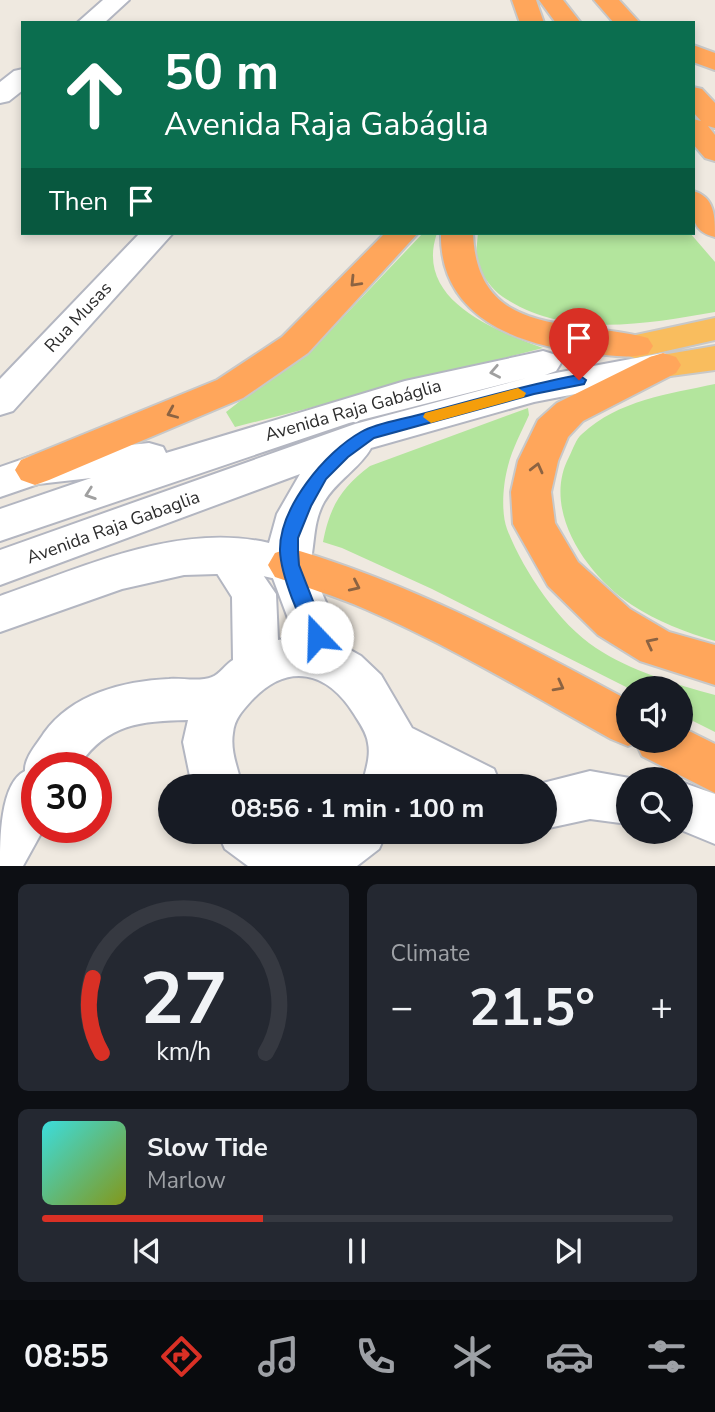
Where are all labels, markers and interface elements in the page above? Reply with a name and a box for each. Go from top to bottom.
text: 50 m [164,39,279,106]
icon: ahead [49,49,140,140]
text: Avenida Raja Gabáglia [164,103,489,146]
icon: arrive [122,182,160,220]
text: Then [49,184,108,219]
one-way arrow [350,274,363,287]
street label: Rua Musas [39,276,117,358]
pin [549,308,609,380]
icon: arrive [560,319,598,357]
one-way arrow [489,363,501,378]
street label: Avenida Raja Gabáglia [262,373,444,447]
one-way arrow [167,404,179,418]
one-way arrow [529,462,543,474]
street label: Avenida Raja Gabaglia [23,484,203,570]
one-way arrow [85,486,97,500]
one-way arrow [348,578,360,592]
position arrow [280,600,354,674]
one-way arrow [646,637,658,651]
map controls [616,676,693,844]
button: sound [616,676,693,753]
one-way arrow [552,678,564,692]
speed limit sign: 30 [21,752,112,843]
button: search [616,767,693,844]
text: 08:56 · 1 min · 100 m [231,791,484,826]
text: Climate [391,938,470,969]
text: 27 [140,950,227,1050]
text: 21.5° [469,972,595,1043]
text: − [391,982,413,1033]
text: + [650,982,673,1033]
text: km/h [156,1035,211,1069]
text: Slow Tide [147,1130,268,1165]
text: Marlow [147,1165,226,1196]
icon: previous [128,1232,166,1270]
icon: pause [338,1232,376,1270]
icon: next [549,1232,587,1270]
icon: directions [157,1332,206,1381]
icon: music [254,1332,303,1381]
icon: phone [351,1332,400,1381]
icon: climate [448,1332,497,1381]
icon: car [545,1332,594,1381]
icon: filters [642,1332,691,1381]
text: 08:55 [24,1335,109,1378]

